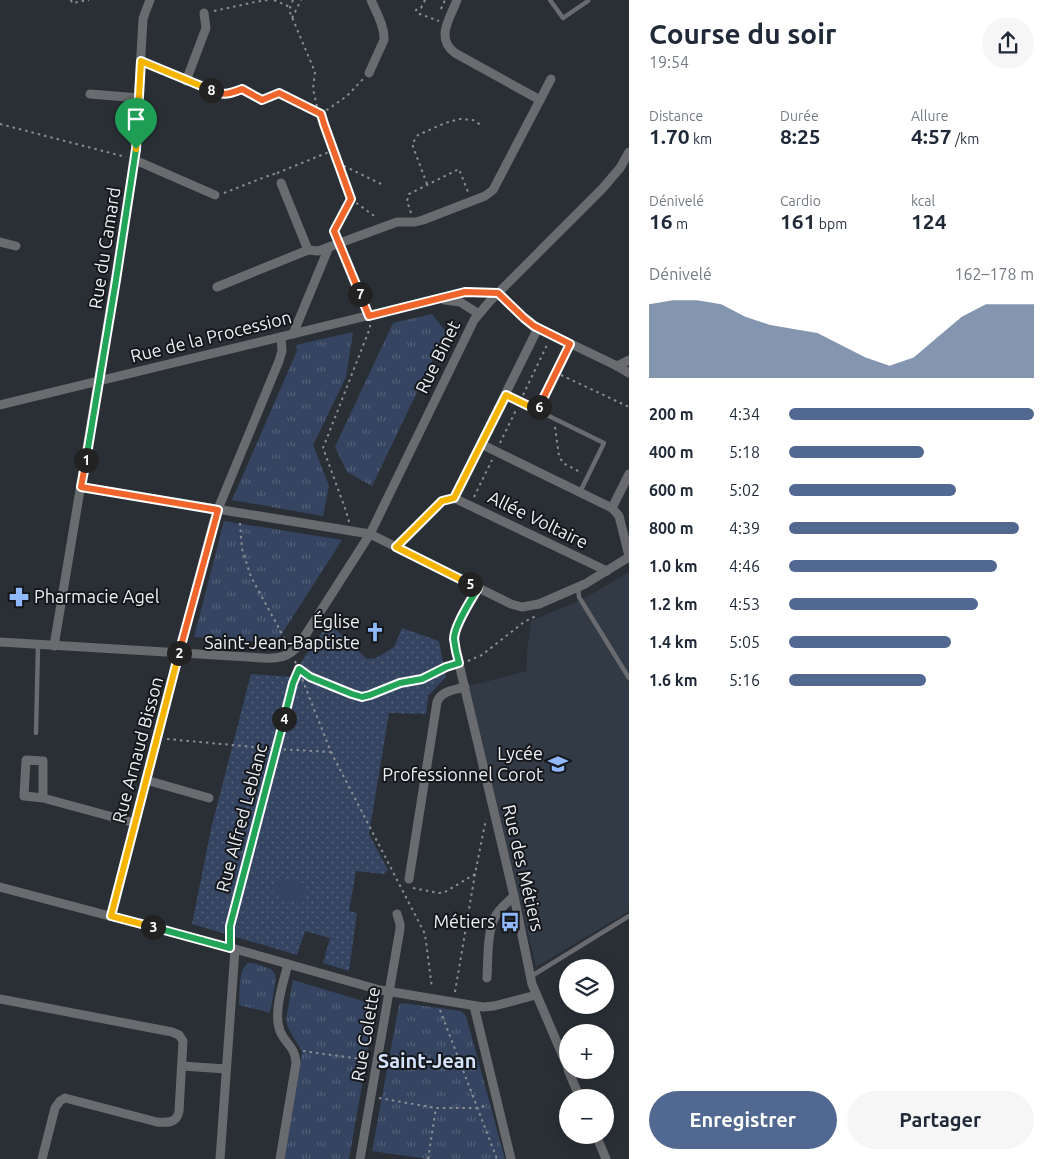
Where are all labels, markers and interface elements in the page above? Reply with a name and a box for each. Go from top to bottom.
button: share [982,17,1034,69]
text: Course du soir [649,18,837,49]
text: 19:54 [649,53,689,71]
pin: 8 [198,78,224,102]
text: 8 [208,82,215,98]
pin [115,98,157,149]
icon: arrive [122,105,150,133]
text: Distance [649,108,703,124]
text: Durée [780,108,819,124]
text: Allure [911,108,948,124]
text: 1.70 [649,124,690,148]
text: 8:25 [780,124,821,148]
text: 4:57 [911,124,952,148]
text: km [690,131,712,147]
text: /km [952,131,979,147]
street label: Rue du Camard [85,186,124,310]
text: Dénivelé [649,193,704,209]
text: Cardio [780,193,821,209]
text: kcal [911,193,935,209]
text: 16 [649,209,673,233]
text: 161 [780,209,816,233]
text: 124 [911,209,947,233]
text: m [673,216,688,232]
text: bpm [816,216,847,232]
text: Dénivelé [649,265,712,283]
text: 162–178 m [954,265,1034,283]
pin: 7 [348,282,372,306]
text: 7 [357,286,364,302]
street label: Rue de la Procession [128,306,293,366]
street label: Rue Binet [411,317,463,396]
pin: 6 [526,394,552,420]
text: 6 [536,399,543,415]
text: 200 m [649,405,694,423]
text: 4:34 [729,405,760,423]
text: 400 m [649,443,694,461]
text: 5:18 [729,443,760,461]
pin: 1 [74,448,98,472]
text: 1 [83,452,90,468]
text: 600 m [649,481,694,499]
text: 5:02 [729,481,760,499]
street label: Allée Voltaire [485,486,592,552]
text: 800 m [649,519,694,537]
text: 4:39 [729,519,760,537]
text: 1.0 km [649,557,698,575]
text: 4:46 [729,557,760,575]
pin: 5 [458,572,482,596]
text: 5 [467,576,474,592]
pharmacy icon: Pharmacie Agel [8,586,30,608]
place label: Pharmacie Agel [34,586,160,606]
text: 1.2 km [649,595,698,613]
text: 4:53 [729,595,760,613]
place label: Église Saint-Jean-Baptiste [204,610,360,652]
church icon: Église Saint-Jean-Baptiste [364,621,386,643]
text: 1.4 km [649,633,698,651]
text: 5:05 [729,633,760,651]
pin: 2 [166,640,192,666]
text: 2 [176,645,183,661]
text: 1.6 km [649,671,698,689]
text: 5:16 [729,671,760,689]
street label: Rue Arnaud Bisson [108,674,166,825]
pin: 4 [272,706,296,732]
text: 4 [281,711,288,727]
street label: Rue Alfred Leblanc [212,742,270,894]
place label: Lycée Professionnel Corot [382,743,543,784]
school or university icon: Lycée Professionnel Corot [547,753,569,775]
street label: Rue des Métiers [500,802,548,933]
place label: Métiers [433,911,495,931]
bus stop icon: Métiers [499,911,521,933]
pin: 3 [140,914,166,940]
text: 3 [150,919,157,935]
map controls [559,959,614,1144]
button: layers [559,959,614,1014]
street label: Rue Colette [347,985,383,1083]
button: + [559,1024,614,1079]
district label: Saint-Jean [378,1049,476,1072]
button: − [559,1089,614,1144]
button: Enregistrer [649,1091,837,1149]
button: Partager [847,1091,1034,1149]

